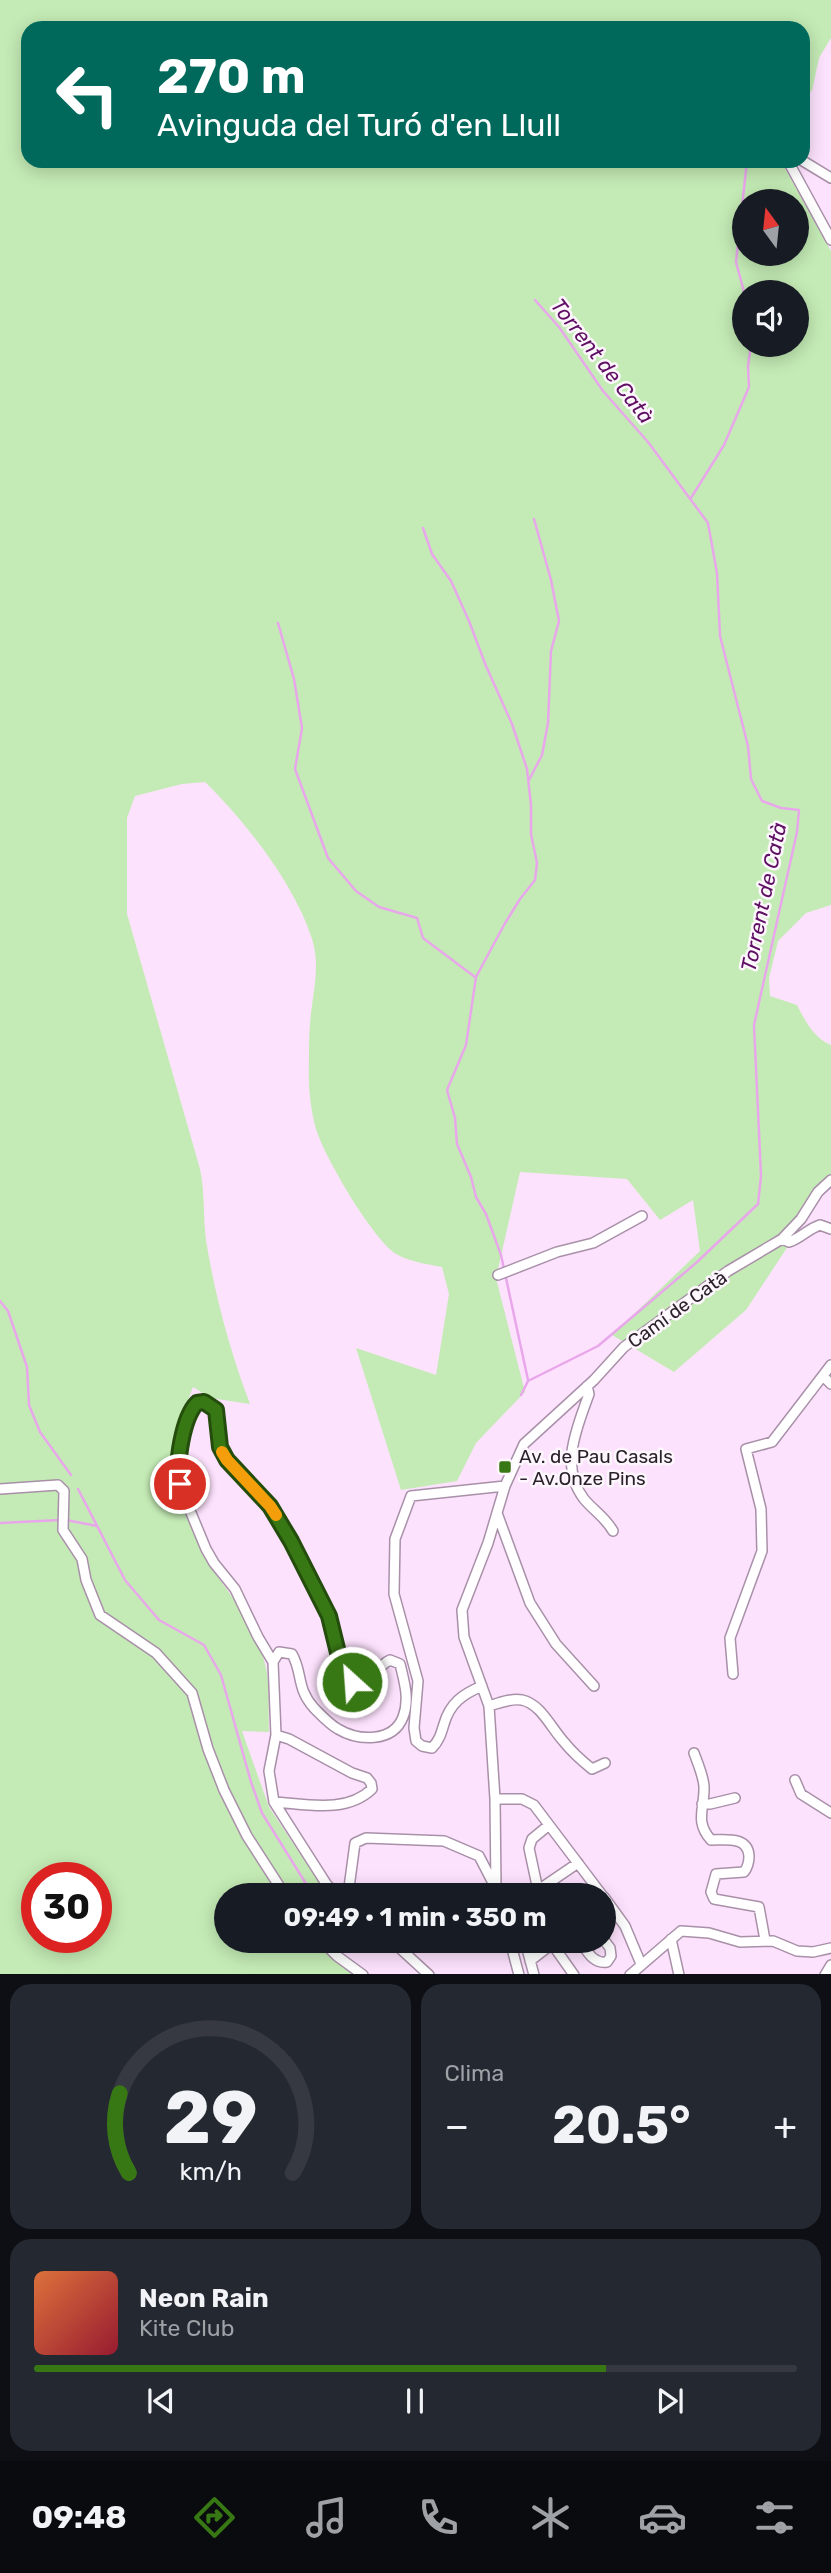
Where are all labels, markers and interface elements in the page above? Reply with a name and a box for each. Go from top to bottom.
text: 270 m [157,47,306,105]
icon: left [42,49,133,140]
text: Avinguda del Turó d'en Llull [157,106,561,144]
north arrow [732,189,808,266]
map controls [732,189,809,357]
button: sound [732,280,809,357]
water label: Torrent de Catà [546,293,659,428]
water label: Torrent de Catà [736,820,792,974]
street label: Camí de Catà [623,1266,731,1353]
place label: Av. de Pau Casals - Av.Onze Pins [519,1445,673,1490]
pin [150,1454,210,1514]
marker: Av. de Pau Casals - Av.Onze Pins [497,1459,513,1475]
icon: arrive [161,1465,199,1503]
position arrow [315,1645,389,1719]
speed limit sign: 30 [21,1862,112,1953]
text: 09:49 · 1 min · 350 m [284,1902,546,1933]
text: Clima [445,2059,504,2087]
text: 29 [163,2075,257,2161]
text: 20.5° [552,2094,691,2156]
text: − [445,2103,469,2149]
text: + [773,2103,797,2149]
text: km/h [179,2156,241,2185]
text: Neon Rain [139,2283,269,2314]
text: Kite Club [139,2314,234,2342]
icon: previous [142,2382,180,2420]
icon: pause [396,2382,434,2420]
icon: next [651,2382,689,2420]
icon: directions [190,2493,239,2542]
icon: music [302,2493,351,2542]
icon: phone [414,2493,463,2542]
icon: climate [526,2493,575,2542]
icon: car [638,2493,687,2542]
icon: filters [750,2493,799,2542]
text: 09:48 [32,2498,127,2536]

